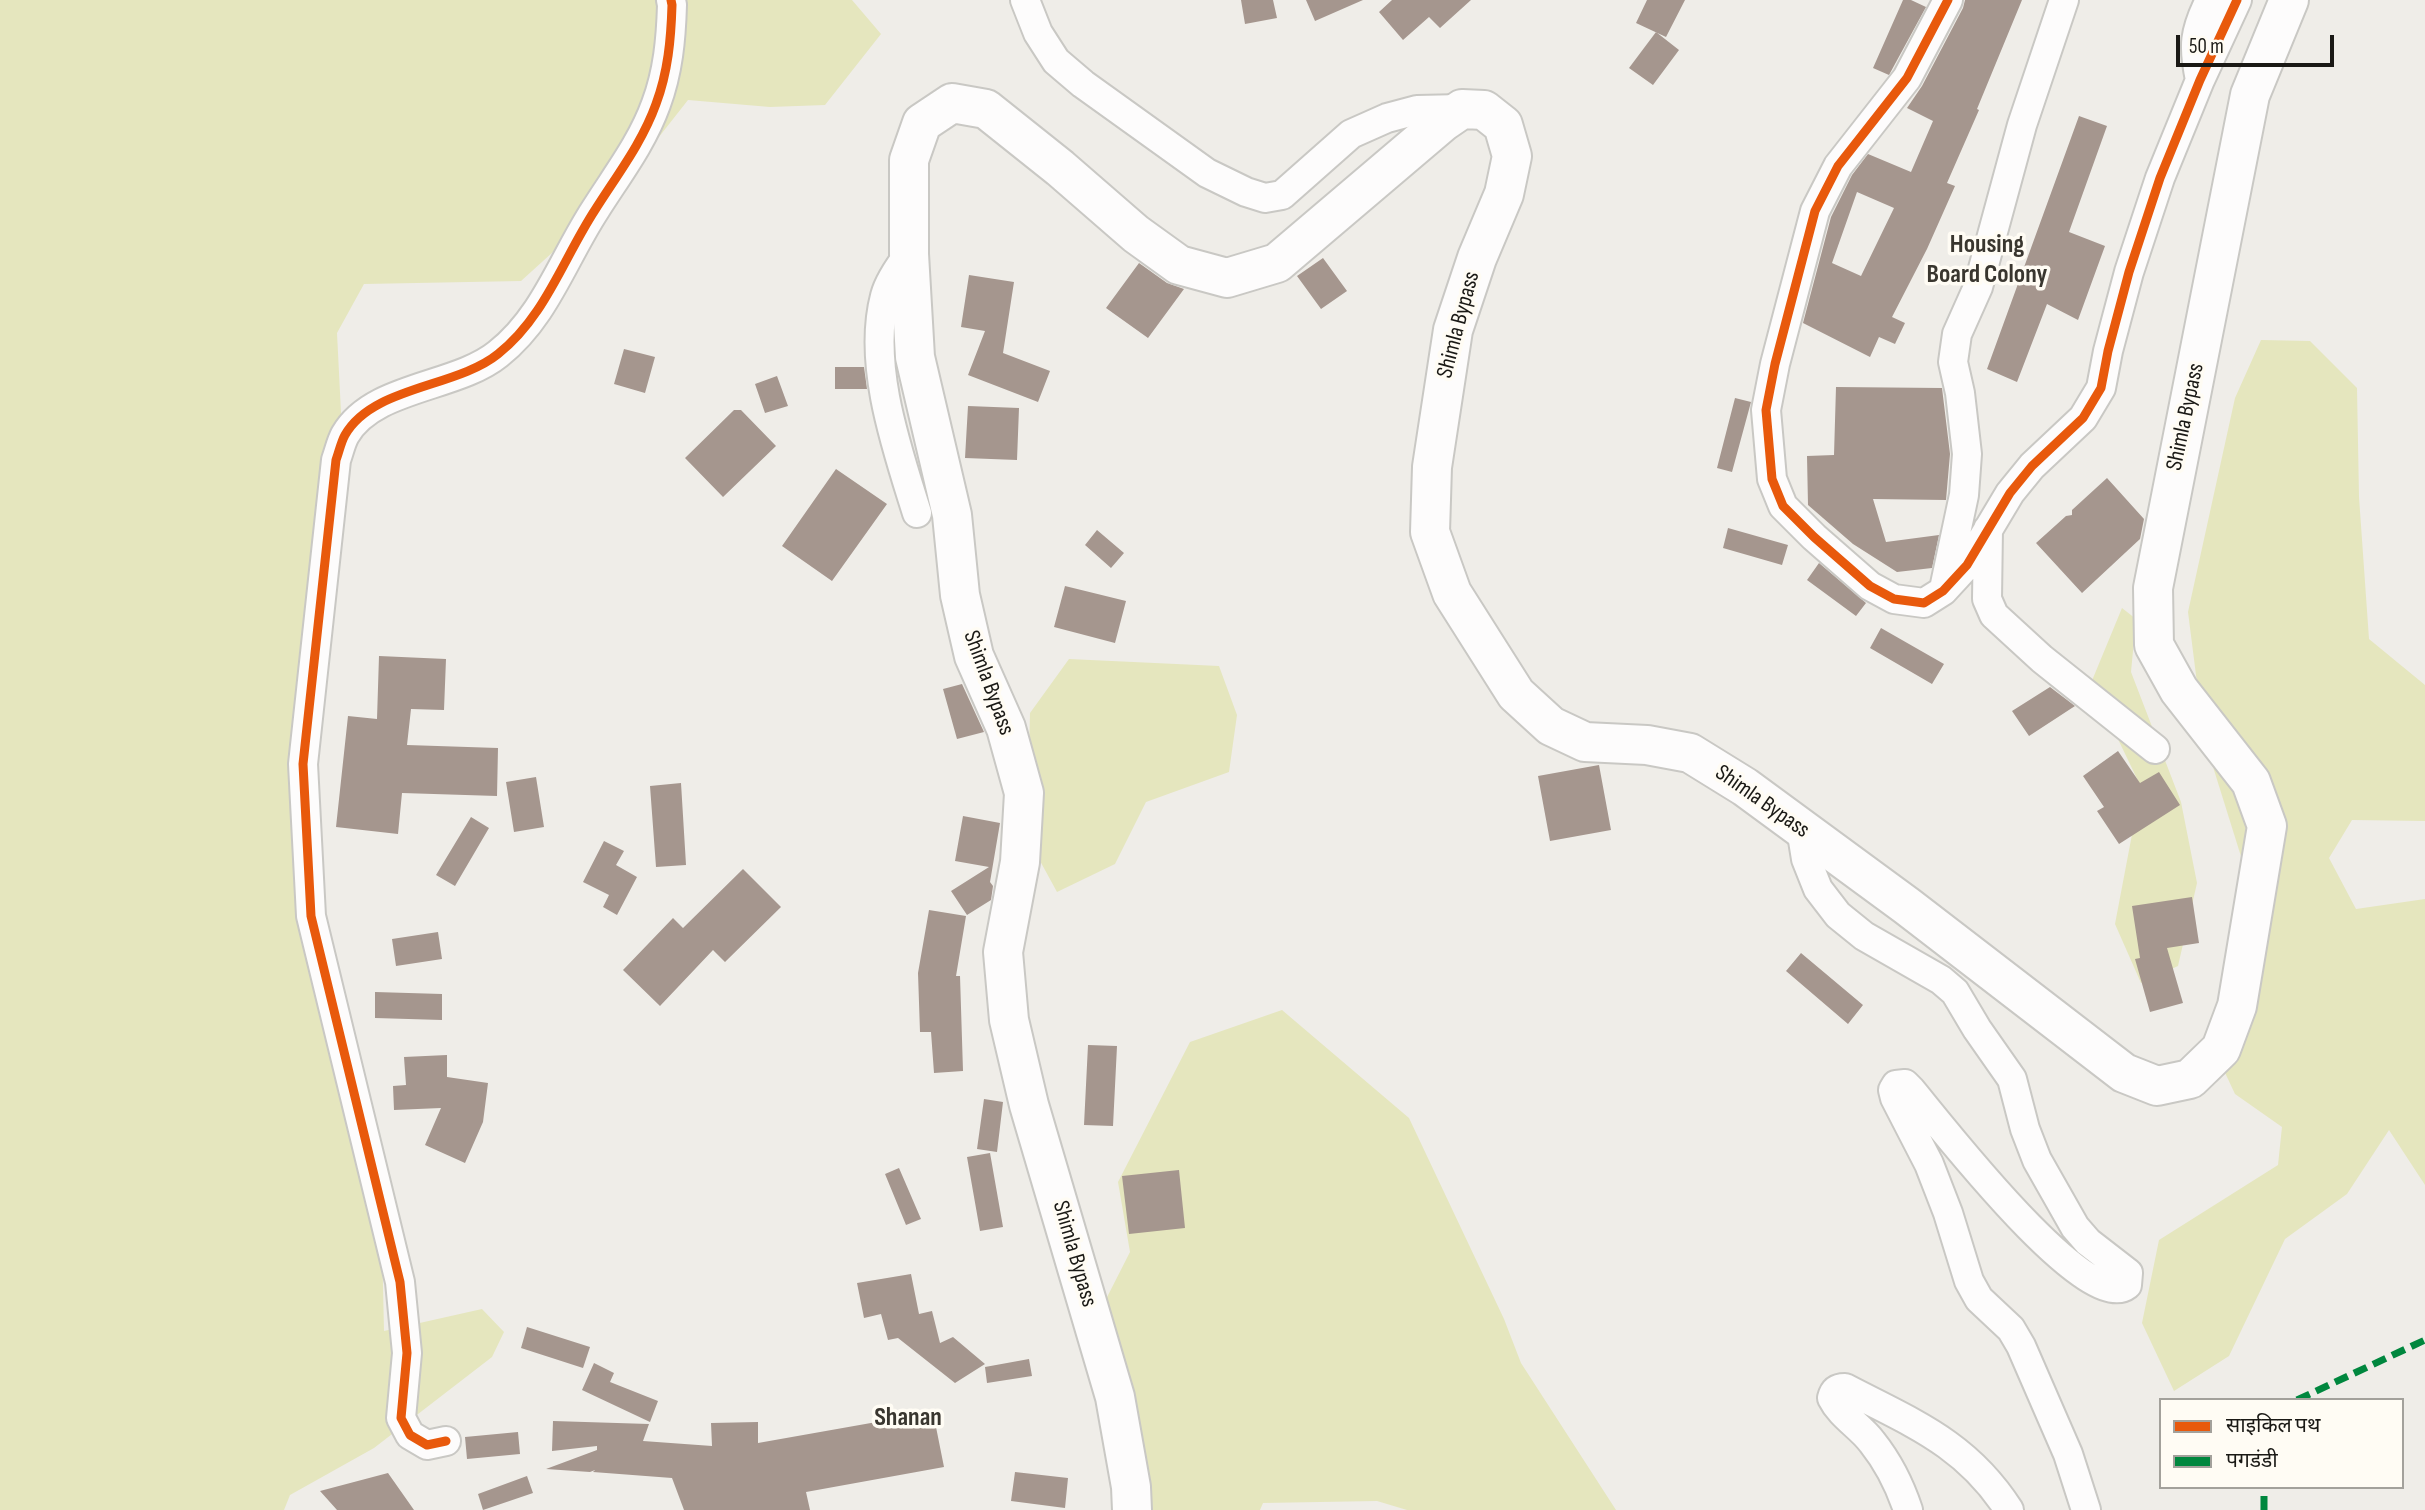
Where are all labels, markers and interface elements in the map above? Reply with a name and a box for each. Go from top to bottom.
scale bar [2180,21,2338,65]
text: 50 m [2189,34,2224,59]
district label: Housing Board Colony [1927,229,2047,290]
street label: Shimla Bypass [1432,269,1486,381]
street label: Shimla Bypass [2161,361,2211,473]
street label: Shimla Bypass [956,627,1020,739]
street label: Shimla Bypass [1709,759,1815,845]
street label: Shimla Bypass [1046,1198,1102,1310]
legend [2159,1398,2404,1489]
district label: Shanan [874,1402,942,1434]
text: साइकिल पथ [2226,1413,2320,1438]
text: पगडंडी [2226,1448,2278,1473]

